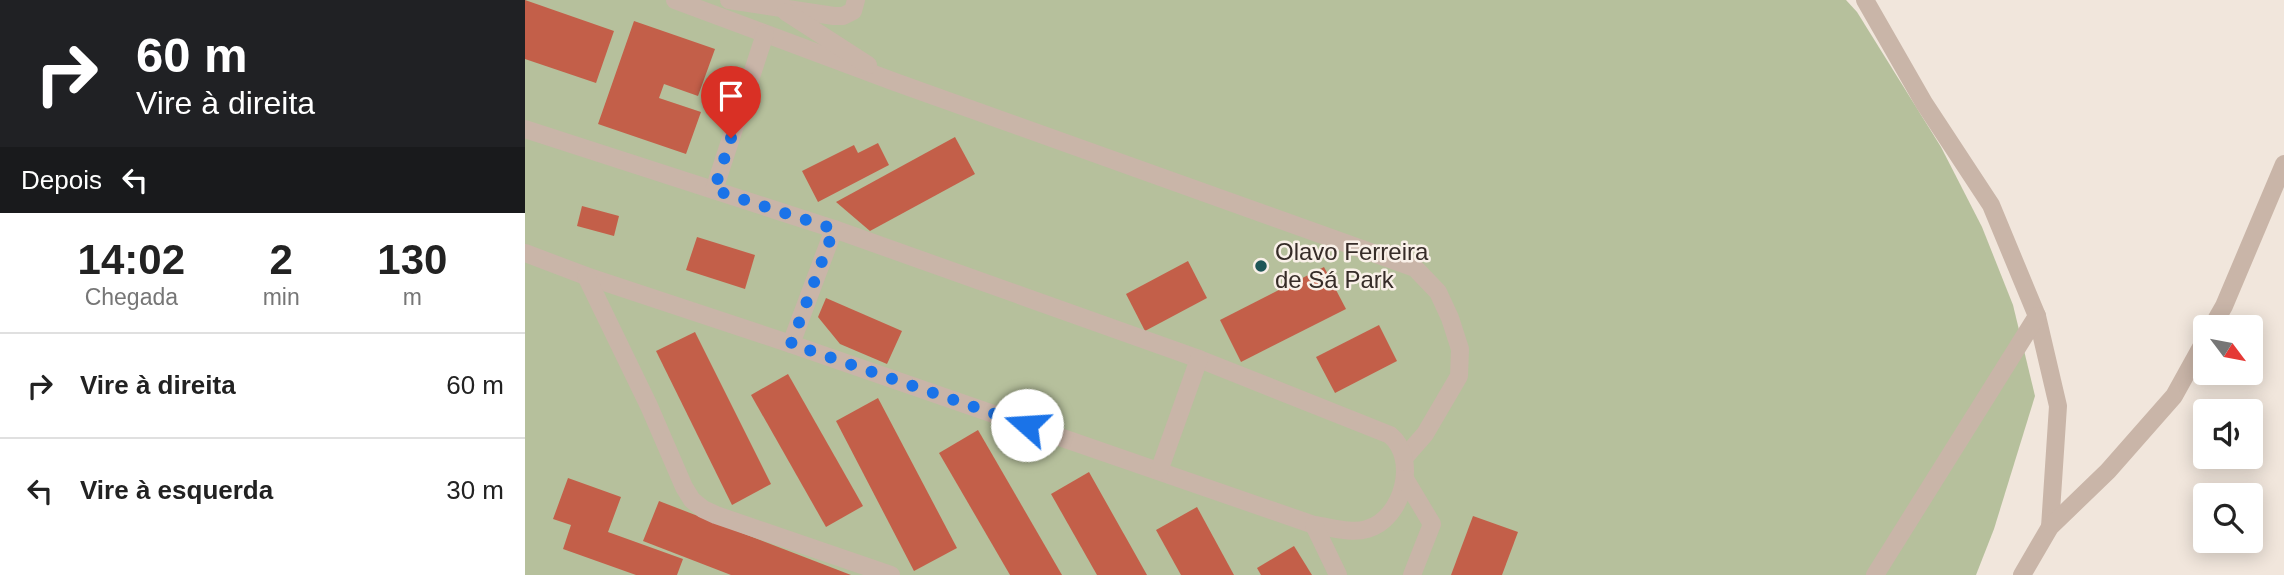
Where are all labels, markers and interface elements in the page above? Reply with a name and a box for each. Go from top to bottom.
icon: right [21,28,112,119]
text: 60 m [136,28,248,82]
pin [701,66,761,138]
icon: arrive [712,77,750,115]
text: Vire à direita [136,85,315,121]
icon: left [116,161,154,199]
text: Depois [21,165,102,195]
text: 14:02 [78,236,185,283]
text: 2 [269,236,293,283]
text: 130 [377,236,447,283]
place label: Olavo Ferreira de Sá Park [1275,238,1429,293]
marker: Olavo Ferreira de Sá Park [1253,258,1269,274]
text: Chegada [85,284,178,310]
text: min [263,284,300,310]
text: m [403,284,422,310]
north arrow [2193,315,2263,385]
map controls [2193,315,2263,553]
icon: right [21,367,59,405]
text: Vire à direita [80,370,236,400]
text: 60 m [446,370,504,400]
position arrow [990,388,1064,462]
button: sound [2193,399,2263,469]
icon: left [21,472,59,510]
text: Vire à esquerda [80,475,273,505]
text: 30 m [446,475,504,505]
button: search [2193,483,2263,553]

